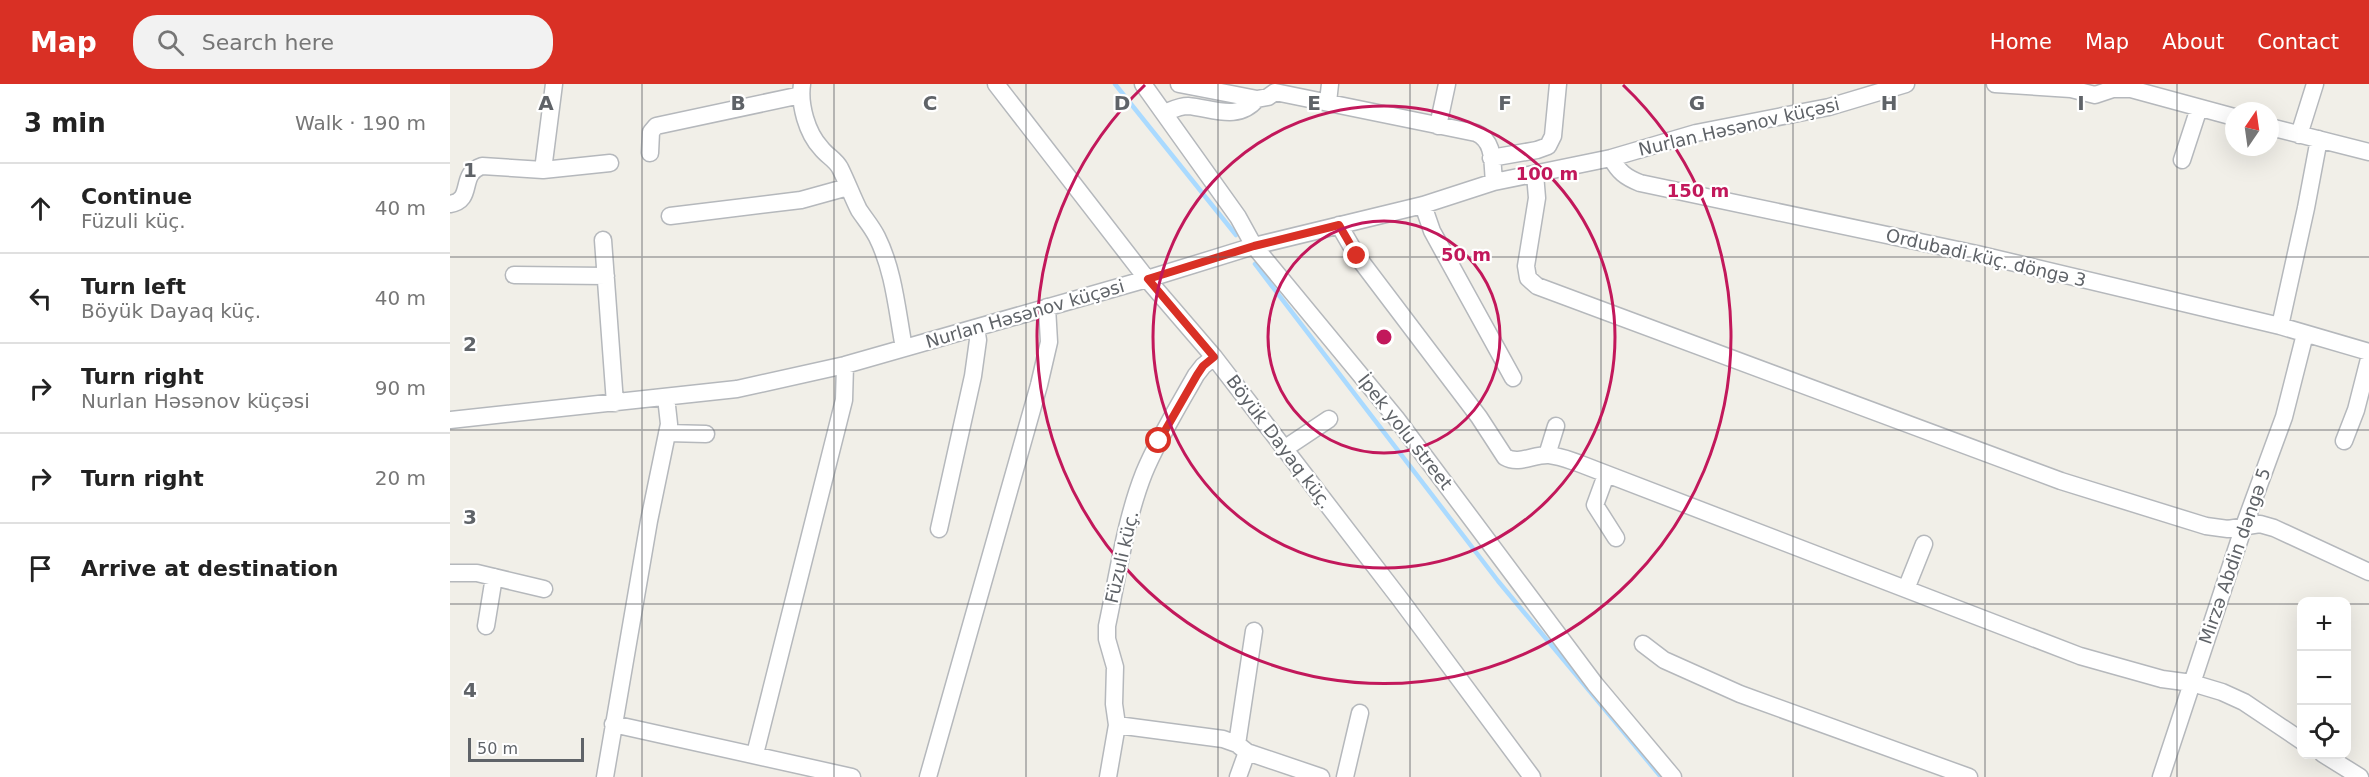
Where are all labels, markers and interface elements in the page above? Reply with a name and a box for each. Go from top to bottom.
search box [133,15,553,69]
text: Map [30,26,97,59]
icon: search [154,26,187,59]
text: Search here [202,30,334,55]
text: Home [1990,30,2052,54]
text: Map [2085,30,2129,54]
text: About [2162,30,2224,54]
text: Contact [2257,30,2339,54]
text: A [538,91,554,115]
text: B [730,91,746,115]
text: C [923,91,937,115]
text: D [1114,91,1130,115]
text: E [1307,91,1321,115]
text: F [1498,91,1512,115]
text: G [1689,91,1705,115]
text: H [1881,91,1897,115]
text: I [2077,91,2085,115]
street label: Nurlan Həsənov küçəsi [1636,93,1842,160]
north arrow [2225,102,2279,156]
text: 3 min [24,108,106,138]
text: Walk · 190 m [295,111,426,135]
text: 1 [463,158,477,182]
text: 100 m [1516,163,1578,184]
text: 150 m [1667,180,1729,201]
text: Continue [81,184,192,209]
icon: ahead [24,192,57,225]
text: 40 m [375,196,426,220]
text: Füzuli küç. [81,209,186,233]
street label: Ordubadi küç. döngə 3 [1884,224,2088,291]
route end [1343,242,1369,268]
text: 50 m [1441,244,1491,265]
text: Turn left [81,274,186,299]
street label: Nurlan Həsənov küçəsi [923,275,1127,352]
icon: left [24,282,57,315]
text: 40 m [375,286,426,310]
text: Böyük Dayaq küç. [81,299,261,323]
centre of rings [1374,327,1394,347]
text: 2 [463,332,477,356]
text: Turn right [81,364,204,389]
street label: İpek yolu street [1354,370,1457,493]
street label: Böyük Dayaq küç. [1222,371,1337,513]
icon: right [24,372,57,405]
text: 90 m [375,376,426,400]
text: Nurlan Həsənov küçəsi [81,389,310,413]
route start [1145,427,1171,453]
icon: right [24,462,57,495]
street label: Mirzə Abdin dəngə 5 [2194,465,2275,647]
text: Turn right [81,466,204,491]
text: 20 m [375,466,426,490]
text: 3 [463,505,477,529]
street label: Füzuli küç. [1101,509,1142,605]
icon: arrive [24,552,57,585]
text: Arrive at destination [81,556,338,581]
map controls [2297,597,2351,759]
button: + [2297,597,2351,651]
button: − [2297,651,2351,705]
text: 4 [463,678,477,702]
button: locate [2297,705,2351,759]
scale bar [468,735,584,762]
text: 50 m [477,739,518,758]

